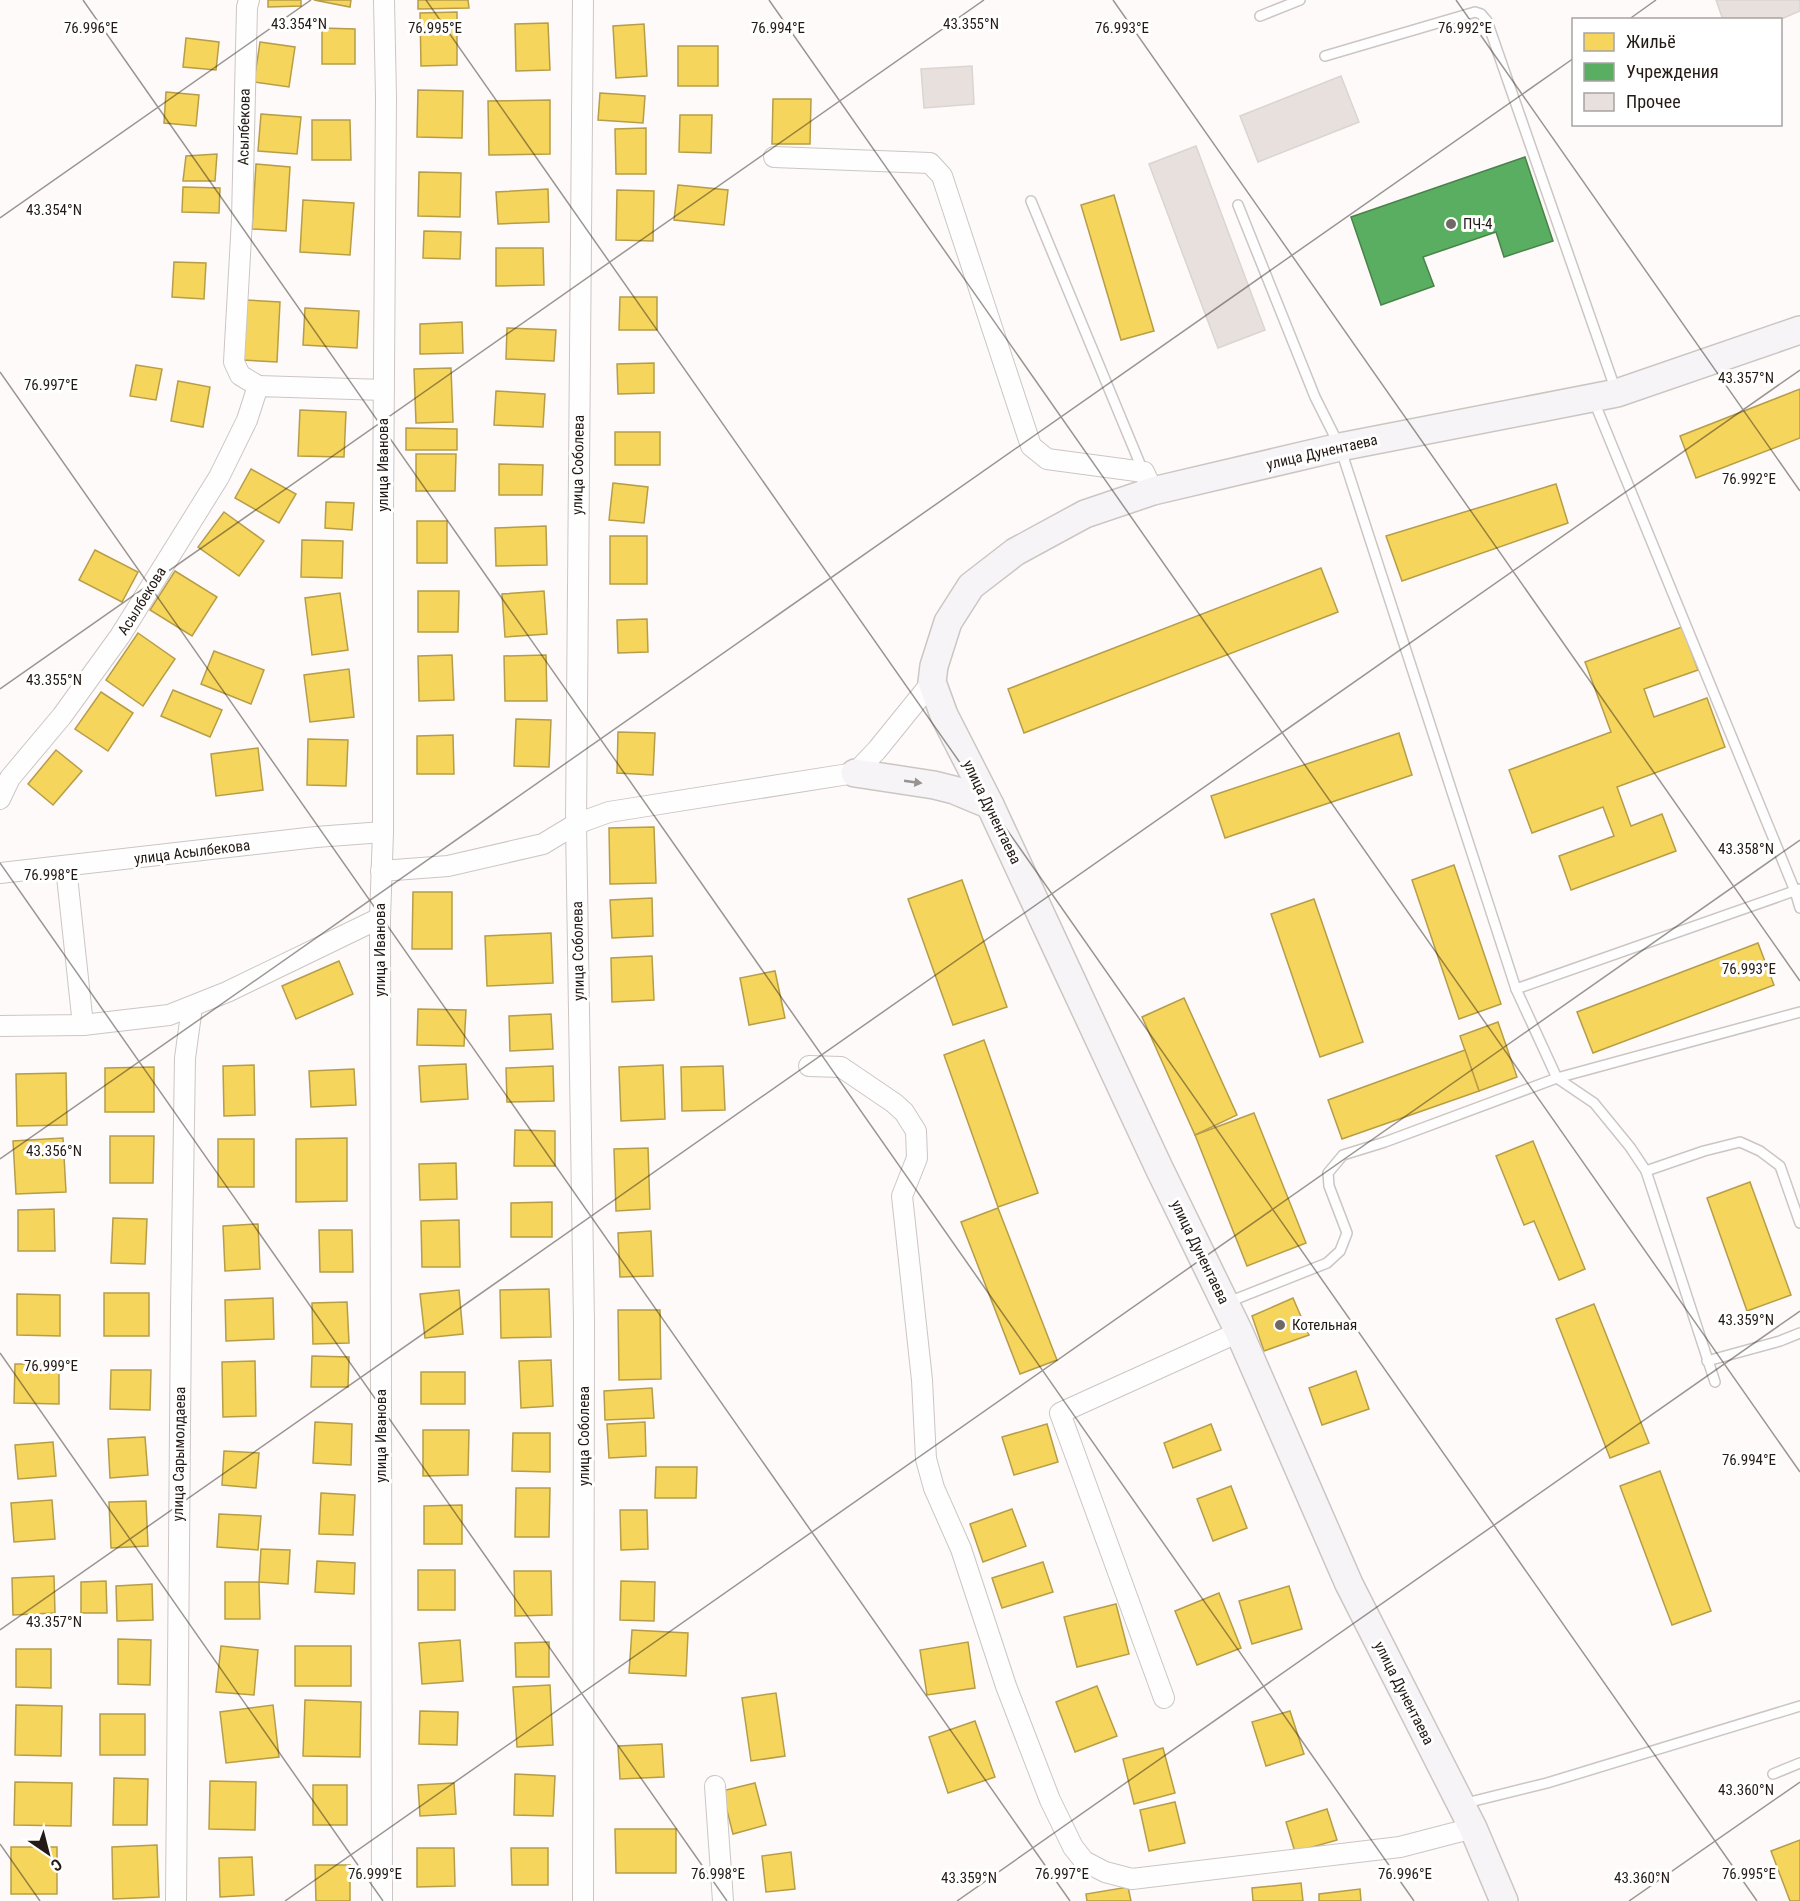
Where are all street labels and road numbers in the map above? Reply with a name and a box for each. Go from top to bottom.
street label: Асылбекова [234,88,254,166]
street label: улица Соболева [568,415,588,515]
street label: улица Иванова [374,418,392,512]
street label: улица Дунентаева [1265,430,1379,474]
street label: Асылбекова [114,564,170,638]
street label: улица Дунентаева [959,757,1025,867]
street label: улица Асылбекова [133,836,251,868]
street label: улица Соболева [568,901,588,1001]
street label: улица Иванова [371,903,389,997]
street label: улица Дунентаева [1167,1197,1233,1307]
street label: улица Сарымолдаева [169,1386,189,1522]
street label: улица Соболева [575,1386,593,1486]
street label: улица Иванова [372,1389,390,1483]
street label: улица Дунентаева [1370,1638,1438,1748]

